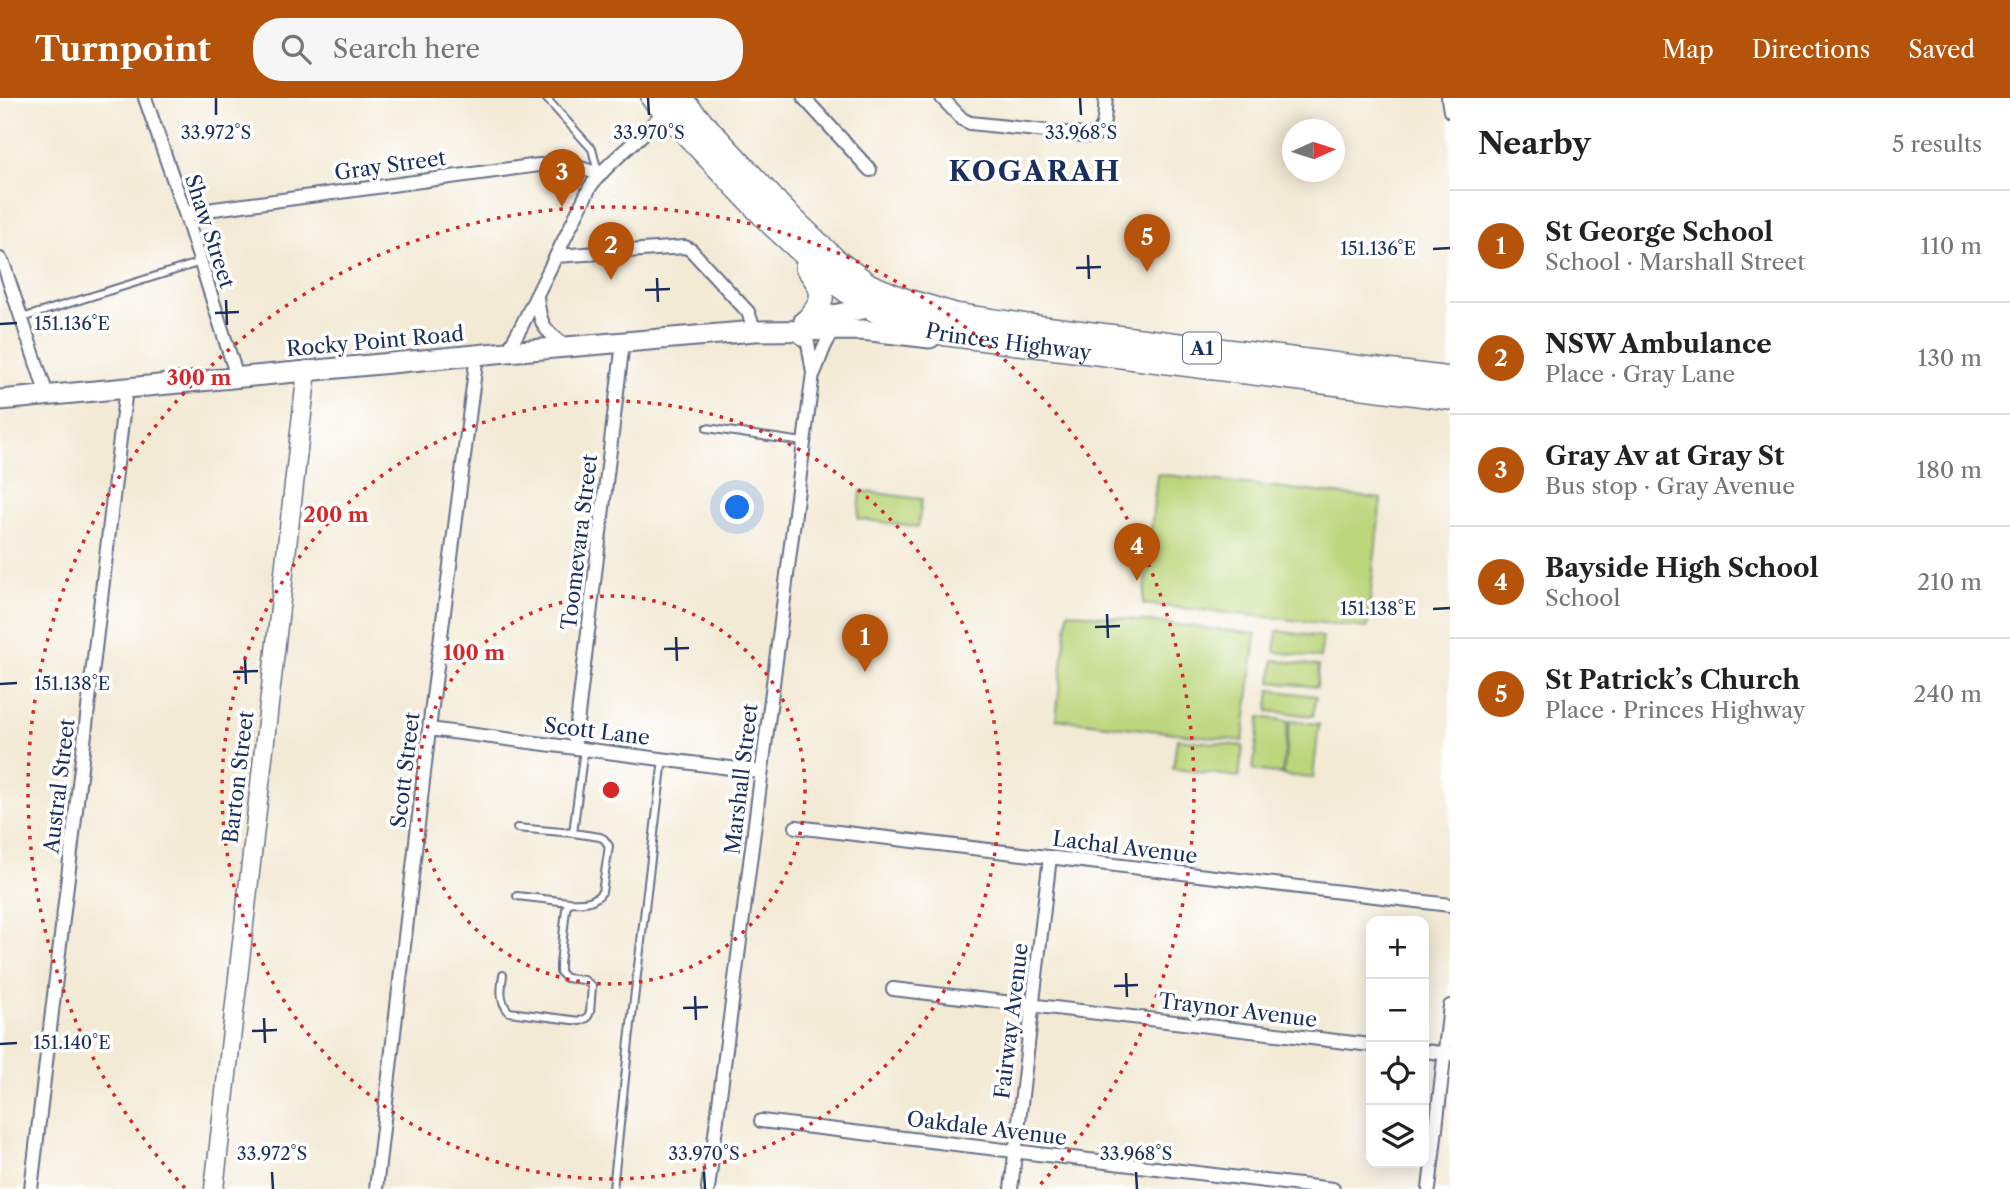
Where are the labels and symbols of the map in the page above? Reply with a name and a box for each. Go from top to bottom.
north arrow [1282,119,1345,182]
text: 33.972°S [181,122,251,144]
text: 33.970°S [613,122,685,144]
text: 33.968°S [1045,122,1117,144]
street label: Gray Street [333,145,448,185]
pin: 3 [539,149,585,207]
district label: KOGARAH [949,154,1121,188]
street label: Shaw Street [180,171,240,292]
pin: 5 [1124,214,1170,272]
pin: 2 [588,222,634,280]
text: 151.136°E [1340,238,1416,260]
text: 151.136°E [34,313,110,335]
street label: Princes Highway [923,317,1093,365]
street label: Rocky Point Road [285,321,465,361]
road number: A1 [1183,332,1221,364]
text: 300 m [167,365,231,390]
street label: Toomevara Street [556,452,602,631]
your location [720,490,754,524]
text: 200 m [303,502,369,527]
pin: 4 [1114,523,1160,581]
text: 151.138°E [1340,598,1416,620]
pin: 1 [842,614,888,672]
text: 100 m [443,640,505,665]
text: 151.138°E [34,673,110,695]
street label: Marshall Street [719,702,763,856]
street label: Barton Street [217,709,259,845]
street label: Scott Street [385,710,425,829]
street label: Scott Lane [543,712,651,750]
street label: Austral Street [38,717,80,856]
centre of rings [599,778,623,802]
street label: Lachal Avenue [1051,826,1199,868]
street label: Fairway Avenue [989,942,1033,1100]
street label: Traynor Avenue [1157,988,1319,1032]
text: 151.140°E [33,1032,111,1054]
street label: Oakdale Avenue [906,1106,1068,1150]
text: 33.972°S [237,1143,307,1165]
text: 33.970°S [668,1143,740,1165]
text: 33.968°S [1100,1143,1172,1165]

